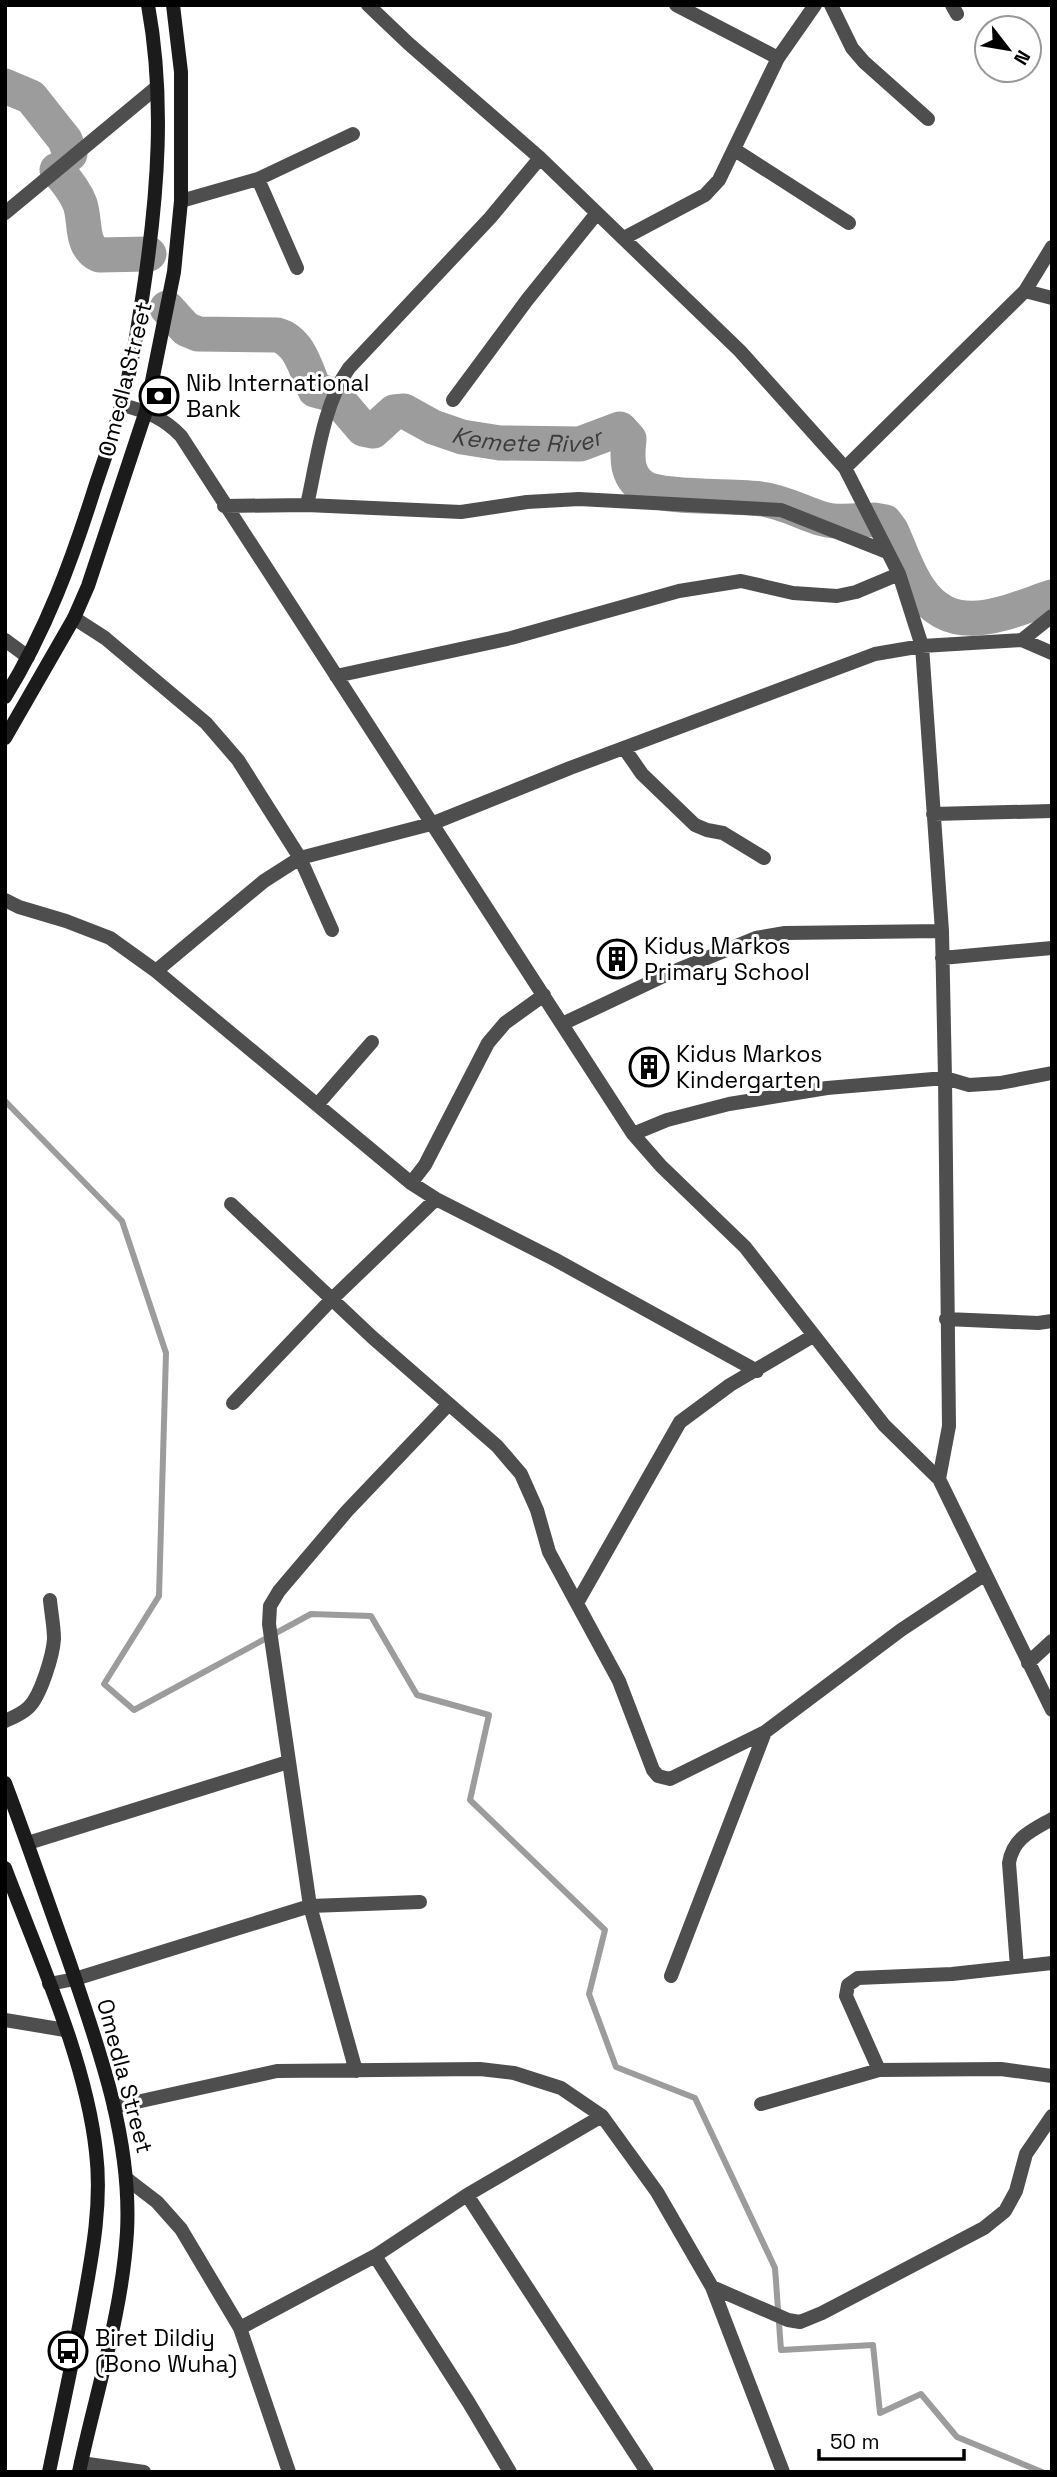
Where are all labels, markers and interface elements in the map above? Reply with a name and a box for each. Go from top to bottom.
north arrow [973,14,1043,84]
text: N [1008,46,1036,69]
street label: Omedla Street [91,298,159,460]
place label: Nib International Bank [186,368,369,424]
bank icon: Nib International Bank [138,375,180,417]
water label: Kemete River [448,419,609,459]
place label: Kidus Markos Primary School [644,931,810,987]
building icon: Kidus Markos Primary School [596,938,638,980]
place label: Kidus Markos Kindergarten [676,1039,822,1095]
building icon: Kidus Markos Kindergarten [628,1046,670,1088]
street label: Omedla Street [90,1995,160,2157]
place label: Biret Dildiy (Bono Wuha) [95,2323,237,2379]
bus stop icon: Biret Dildiy (Bono Wuha) [47,2330,89,2372]
scale bar [819,2418,964,2462]
text: 50 m [830,2428,880,2455]

